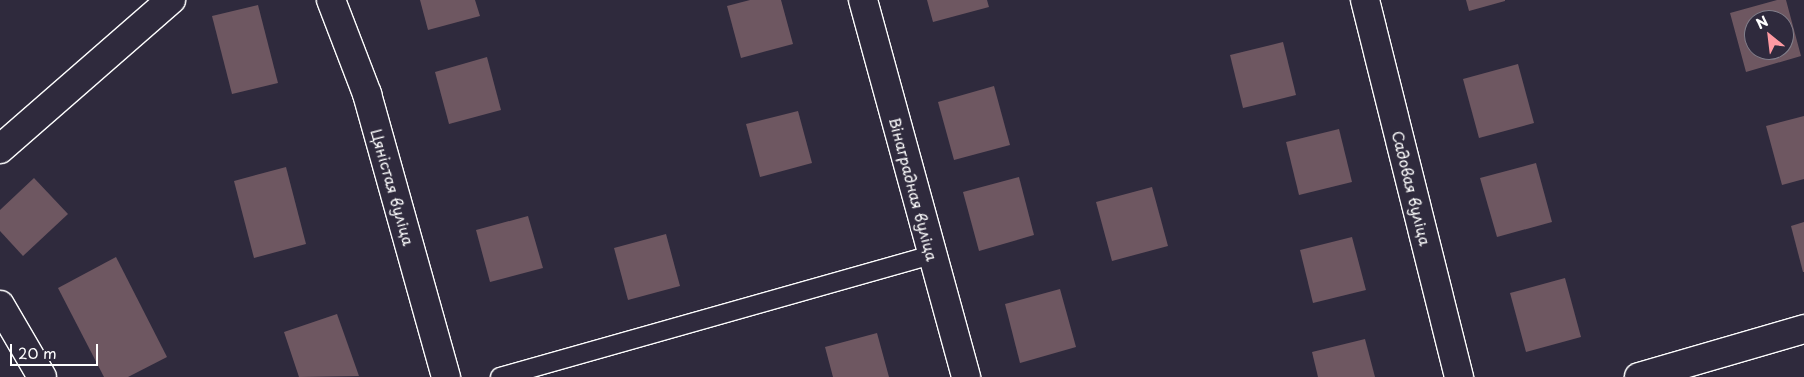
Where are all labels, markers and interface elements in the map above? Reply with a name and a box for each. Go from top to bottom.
north arrow [1744,10,1794,60]
text: N [1752,10,1772,34]
street label: Вінаградная вуліца [886,115,942,263]
street label: Цяністая вуліца [368,127,418,247]
street label: Садовая вуліца [1389,129,1435,247]
scale bar [12,334,100,366]
text: 20 m [18,341,57,364]

